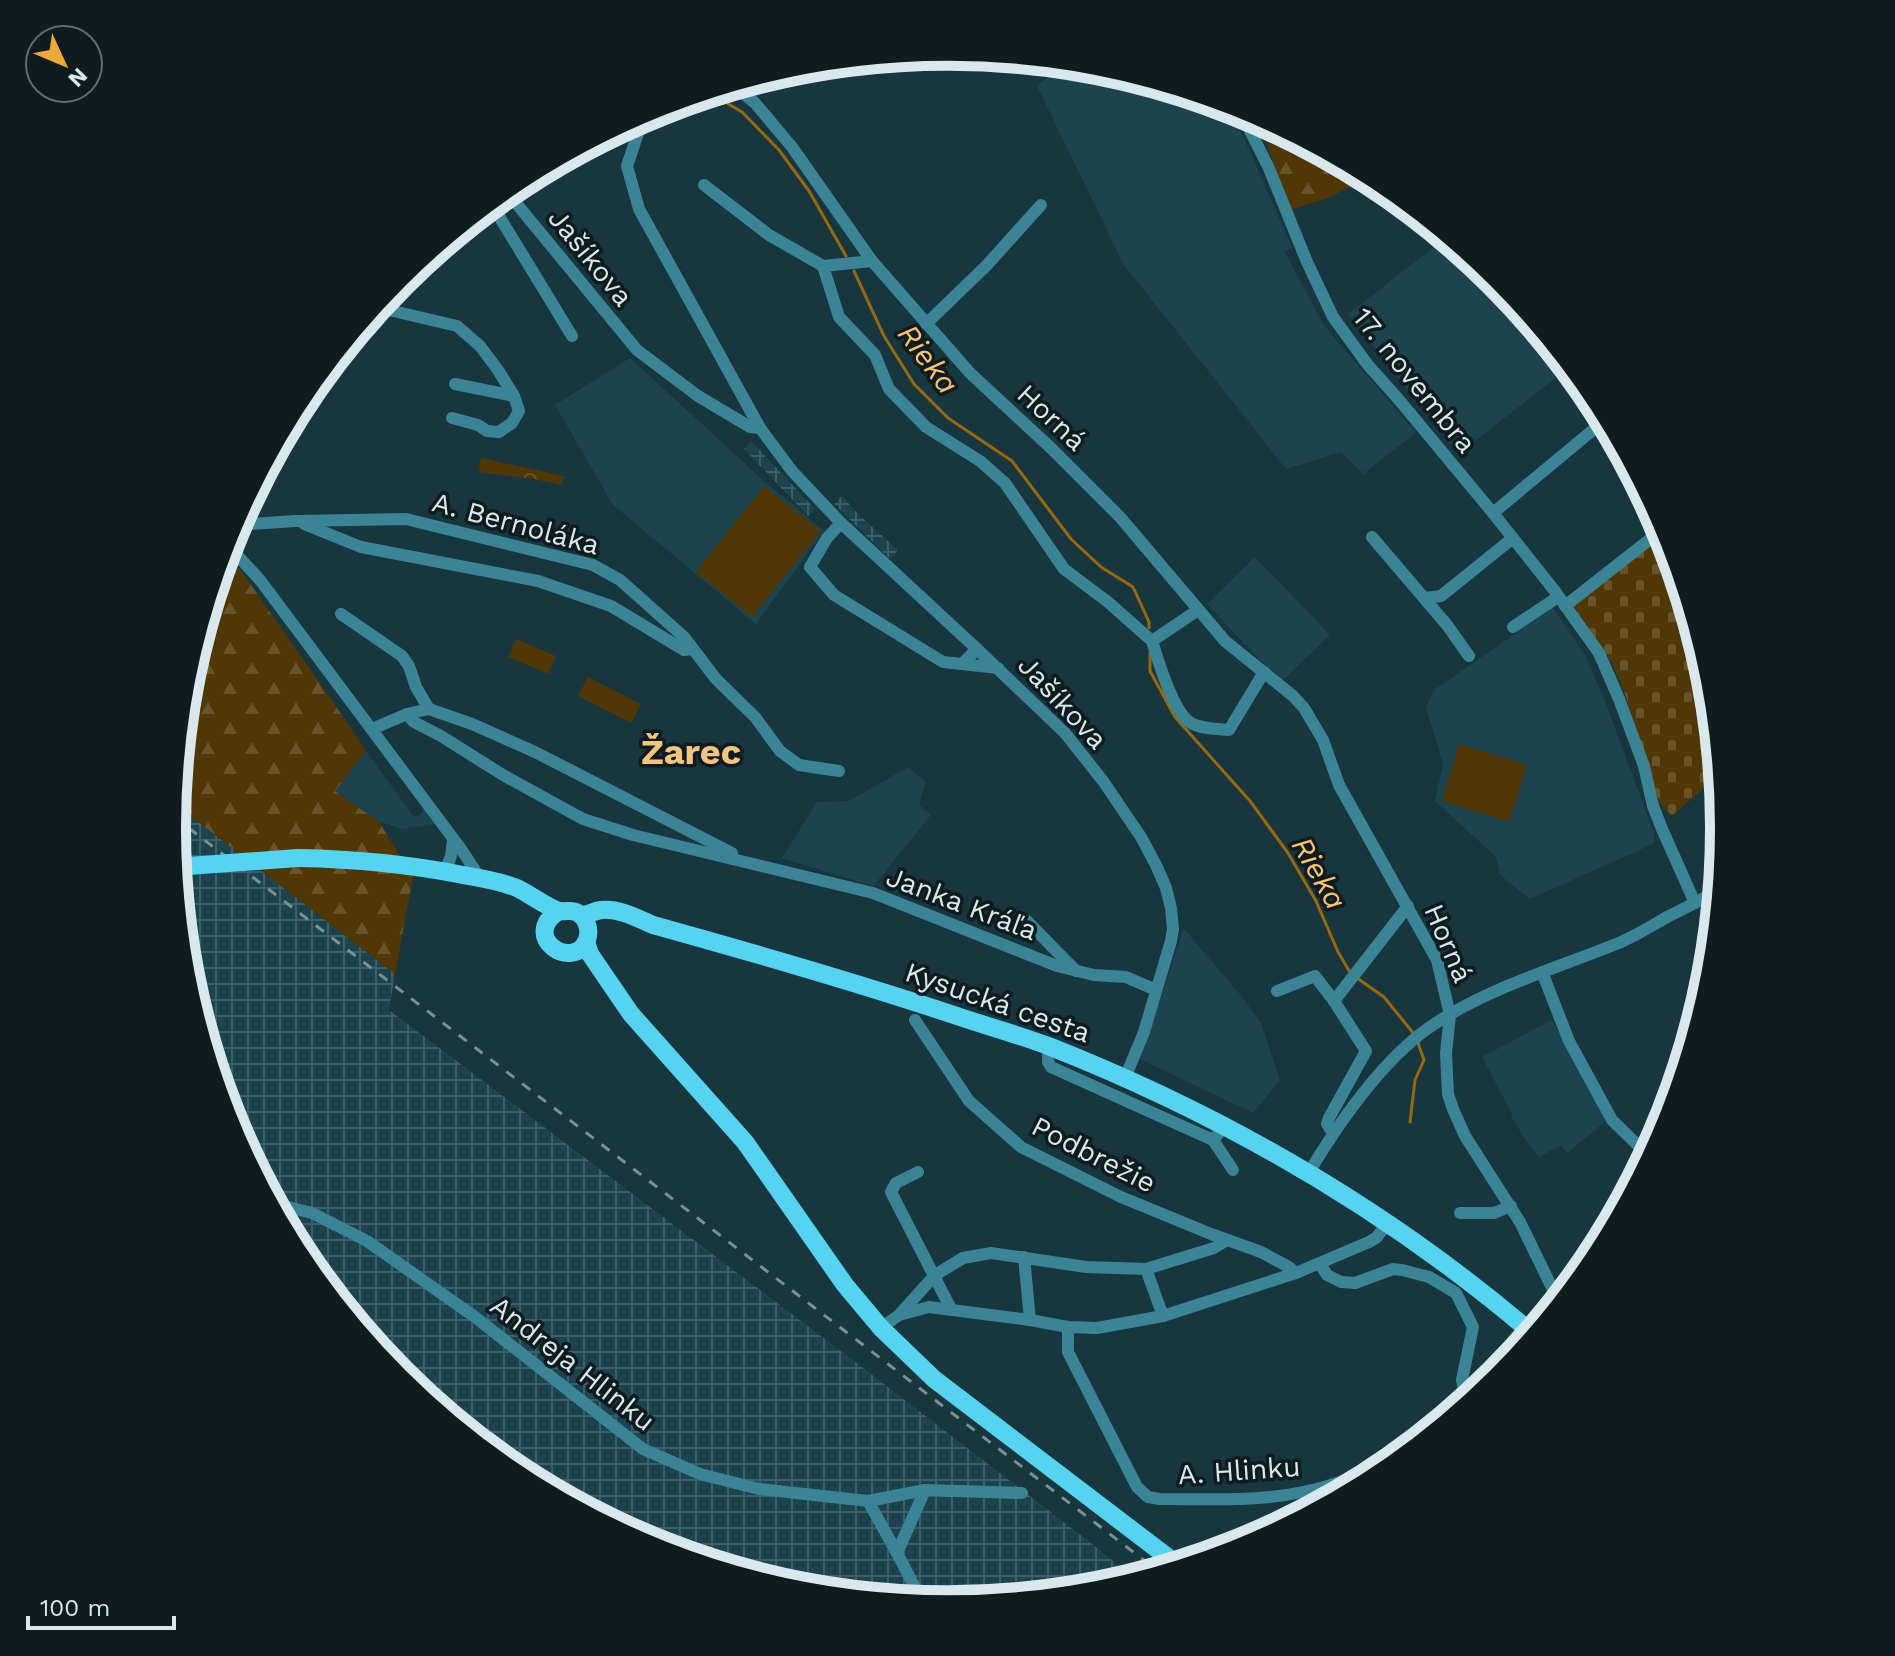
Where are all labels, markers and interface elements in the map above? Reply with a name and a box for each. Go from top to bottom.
north arrow [24,24,104,104]
text: N [63,63,93,92]
street label: Jašíkova [541,202,640,313]
street label: 17. novembra [1346,301,1483,460]
water label: Rieka [891,317,966,400]
street label: Horná [1011,377,1093,457]
street label: A. Bernoláka [429,485,603,562]
street label: Jašíkova [1011,649,1114,756]
district label: Žarec [641,731,741,773]
water label: Rieka [1285,830,1354,915]
street label: Janka Kráľa [882,860,1042,947]
street label: Horná [1417,899,1480,987]
street label: Kysucká cesta [901,955,1095,1050]
street label: Podbrežie [1026,1109,1161,1200]
street label: Andreja Hlinku [484,1289,661,1438]
street label: A. Hlinku [1177,1450,1301,1491]
scale bar [28,1580,174,1630]
text: 100 m [40,1594,110,1622]

